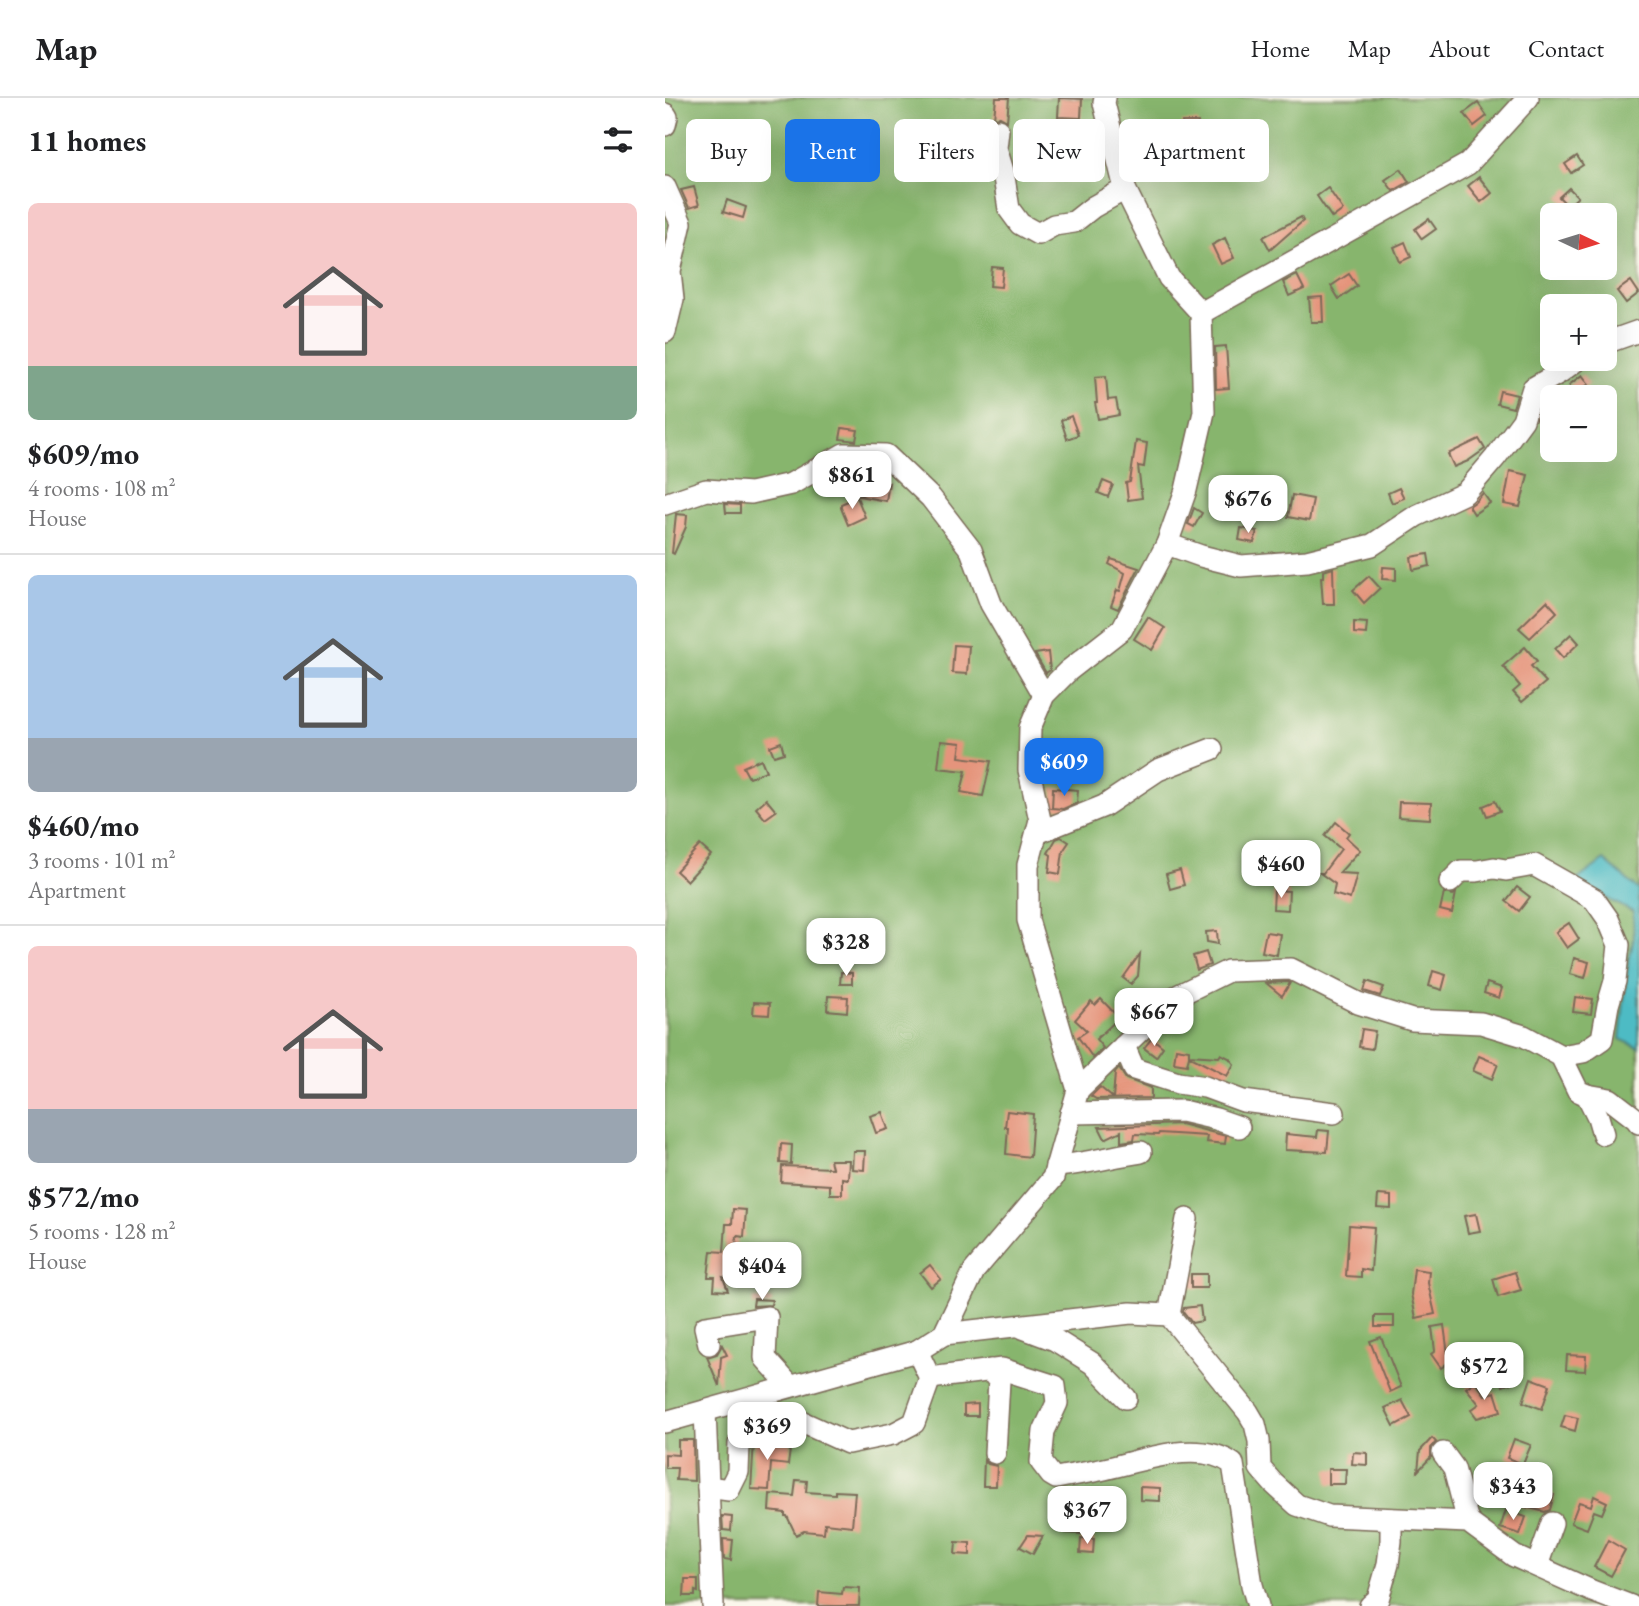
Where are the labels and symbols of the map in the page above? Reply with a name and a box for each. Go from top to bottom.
north arrow [1540,203,1617,280]
pin: $861 [811,452,893,511]
pin: $676 [1207,476,1289,535]
pin: $609 [1023,738,1105,798]
pin: $460 [1240,840,1322,900]
pin: $328 [805,918,887,978]
pin: $667 [1113,988,1195,1048]
pin: $404 [721,1242,803,1302]
pin: $572 [1443,1342,1525,1402]
pin: $369 [726,1402,808,1462]
pin: $343 [1472,1462,1554,1522]
pin: $367 [1046,1486,1128,1546]

